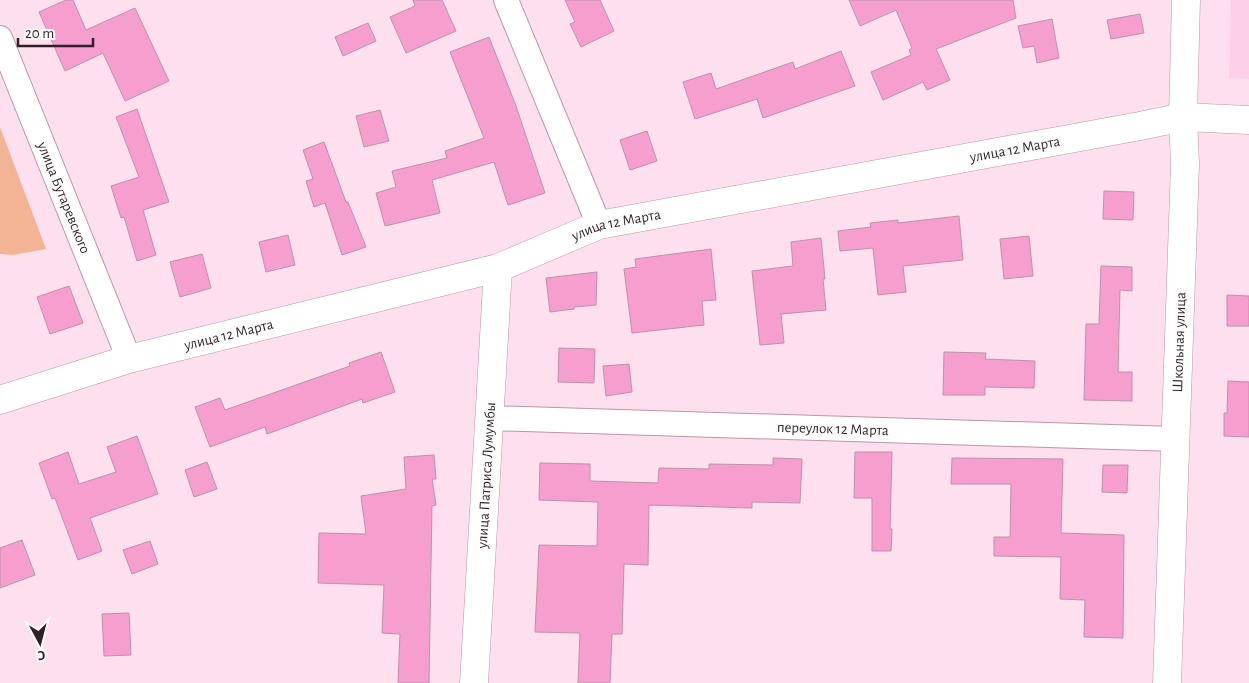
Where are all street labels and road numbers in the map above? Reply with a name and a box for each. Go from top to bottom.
street label: улица 12 Марта [968,133,1061,165]
street label: улица Бутаревского [35,139,93,256]
street label: улица 12 Марта [569,206,662,244]
street label: Школьная улица [1170,291,1188,393]
street label: улица 12 Марта [181,316,275,353]
street label: улица Патриса Лумумбы [474,402,498,550]
street label: переулок 12 Марта [777,419,889,438]

